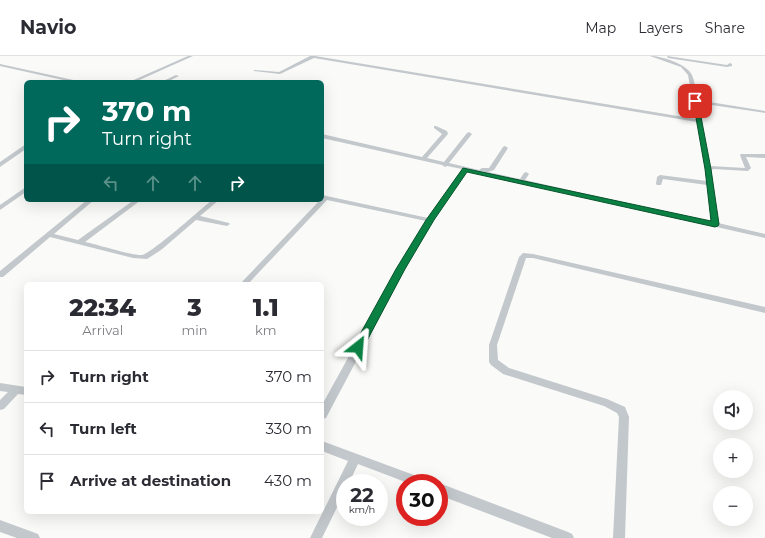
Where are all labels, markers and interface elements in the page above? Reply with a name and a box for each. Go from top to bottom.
text: Navio [20,16,76,39]
text: Map [585,19,616,37]
text: Layers [638,19,683,37]
text: Share [705,19,745,37]
pin [678,84,712,118]
icon: arrive [684,90,706,112]
text: 370 m [102,94,191,128]
icon: right [36,96,88,148]
text: Turn right [102,128,192,150]
icon: left [100,172,122,194]
icon: ahead [142,172,164,194]
icon: ahead [184,172,206,194]
icon: right [226,172,248,194]
text: 22:34 [69,293,136,322]
text: 3 [187,293,202,322]
text: 1.1 [253,293,279,322]
text: Arrival [82,322,123,338]
text: min [181,322,208,338]
text: km [255,322,276,338]
position arrow [337,326,379,368]
icon: right [36,366,58,388]
text: Turn right [70,367,149,386]
text: 370 m [265,367,312,386]
map controls [713,390,753,526]
button: sound [713,390,753,430]
icon: left [36,418,58,440]
text: Turn left [70,419,137,438]
text: 330 m [265,419,312,438]
button: + [713,438,753,478]
icon: arrive [36,470,58,492]
text: Arrive at destination [70,471,231,490]
text: 430 m [264,471,312,490]
speed limit sign: 30 [396,474,448,526]
text: 22 [350,483,374,507]
button: − [713,486,753,526]
text: km/h [349,503,375,516]

